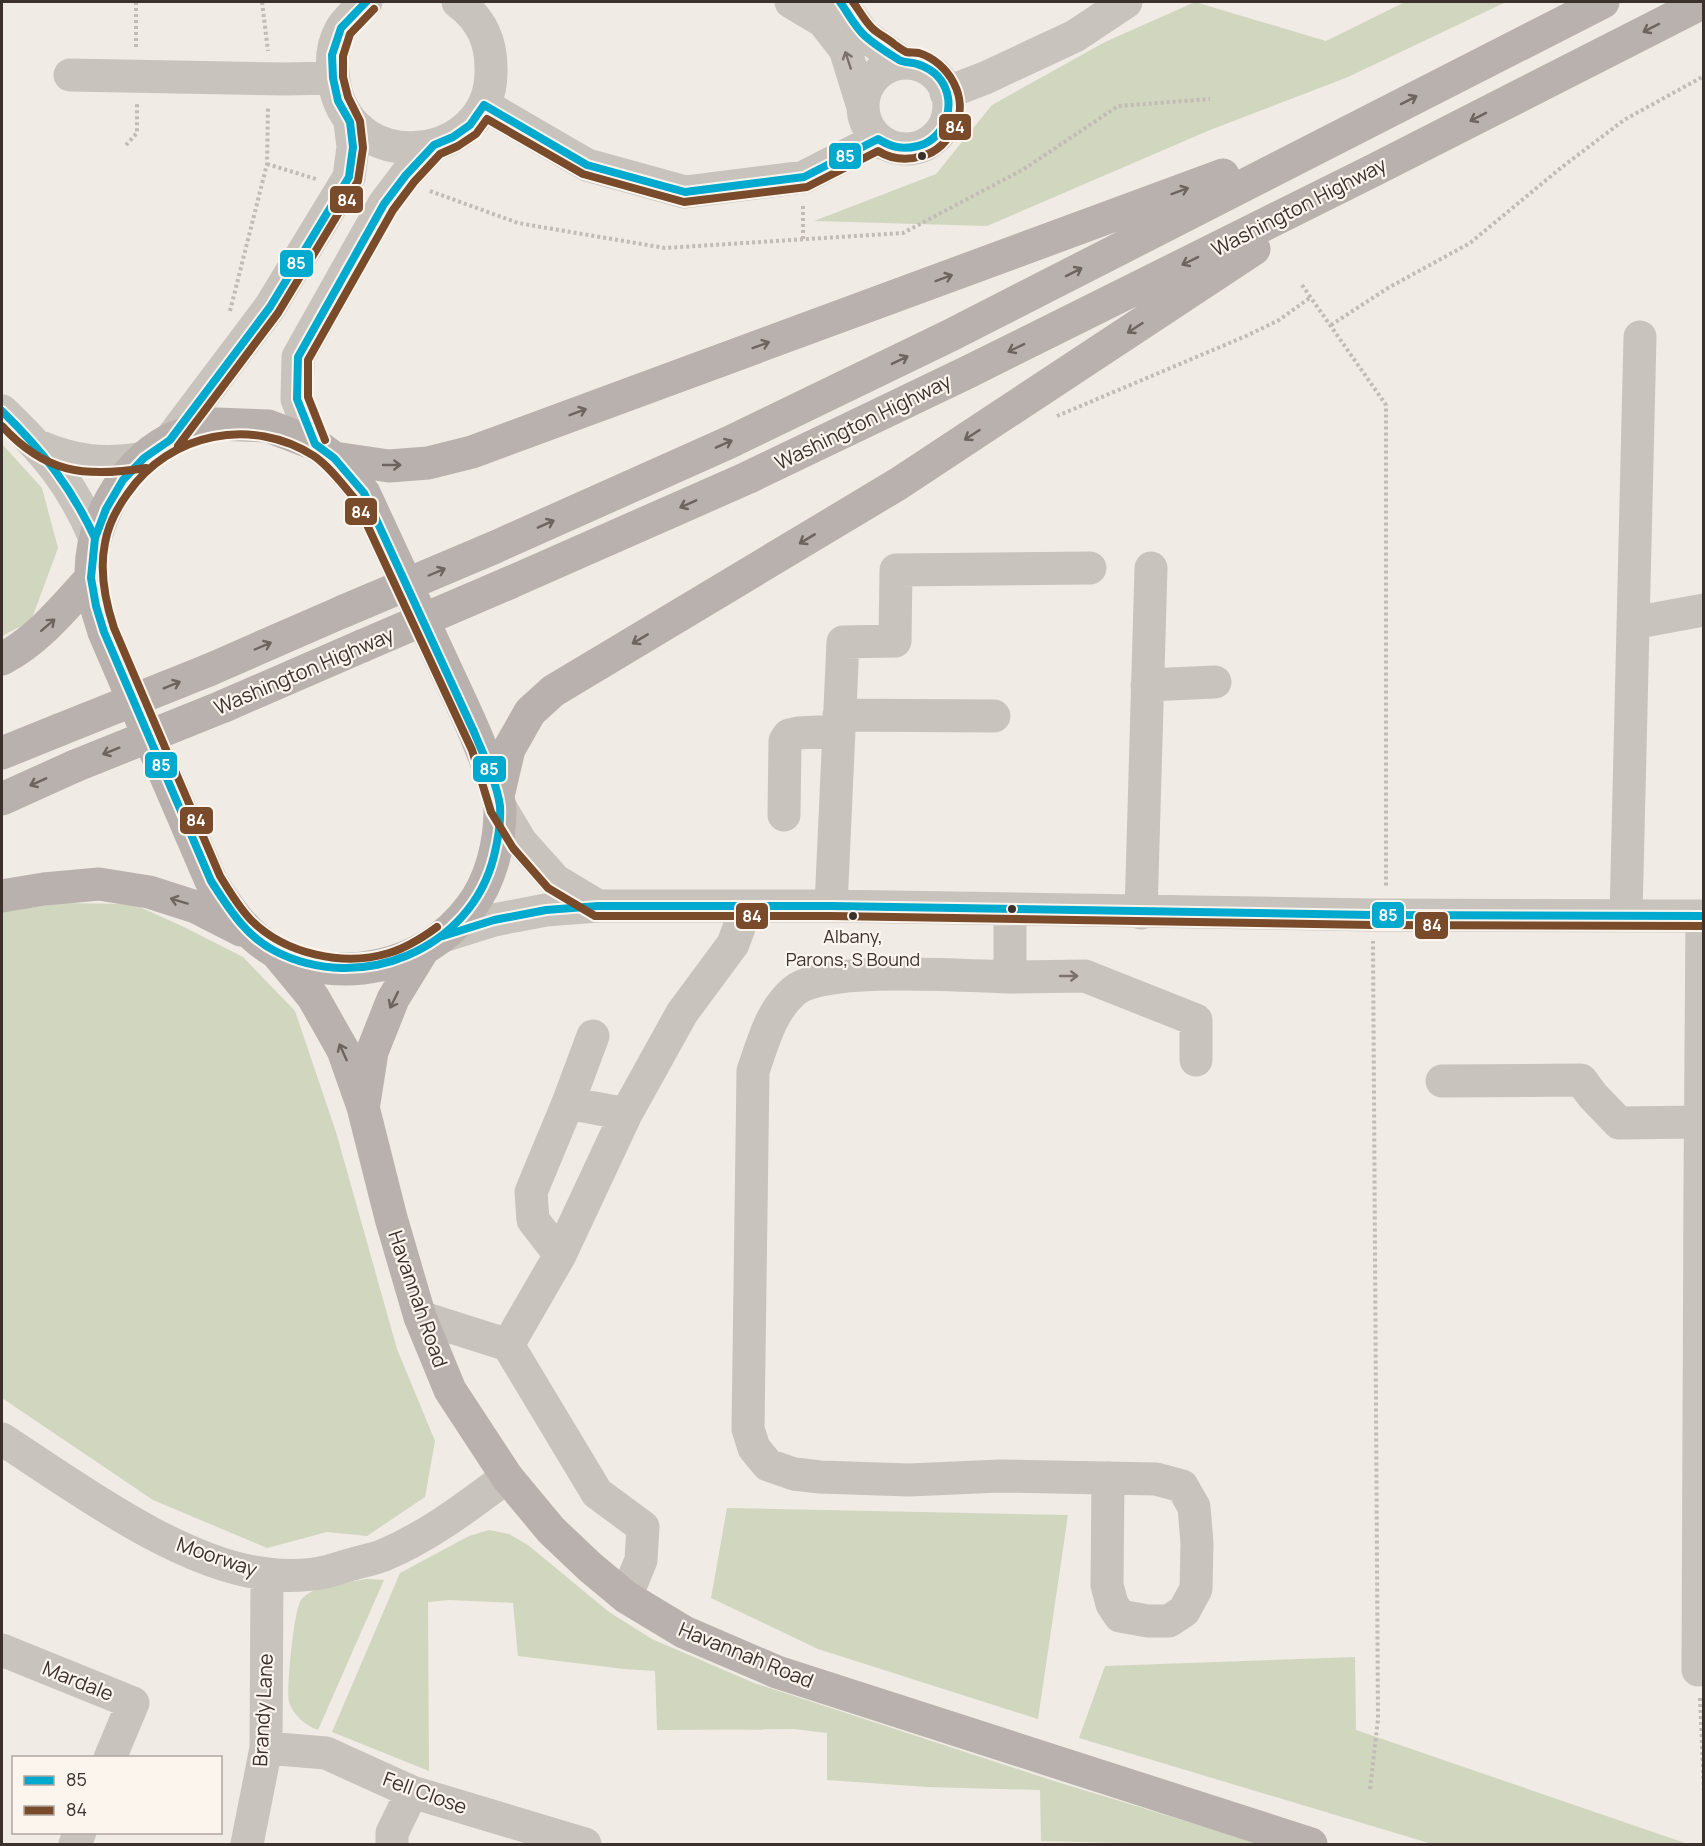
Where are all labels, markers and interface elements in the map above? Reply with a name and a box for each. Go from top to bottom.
one-way arrow [1643,23,1661,35]
one-way arrow [842,51,853,70]
one-way arrow [1399,94,1417,105]
one-way arrow [1469,112,1487,123]
line badge: 84 [938,113,972,141]
text: 84 [945,116,965,138]
line badge: 85 [828,142,862,170]
text: 85 [835,145,855,167]
unlabelled marker [916,150,928,162]
street label: Washington Highway [1207,151,1391,262]
one-way arrow [1171,184,1189,195]
line badge: 84 [329,185,364,214]
text: 84 [337,189,357,211]
line badge: 85 [279,249,314,278]
text: 85 [286,252,306,274]
one-way arrow [1182,256,1200,268]
one-way arrow [1064,265,1082,277]
one-way arrow [935,271,953,282]
one-way arrow [1127,322,1144,334]
one-way arrow [752,338,770,349]
one-way arrow [1007,343,1025,355]
one-way arrow [890,353,908,365]
street label: Washington Highway [770,367,956,476]
one-way arrow [569,406,587,417]
one-way arrow [964,430,981,442]
one-way arrow [715,438,733,450]
one-way arrow [382,459,402,471]
line badge: 84 [344,497,378,526]
one-way arrow [679,499,697,510]
text: 84 [351,501,371,523]
one-way arrow [537,518,555,529]
one-way arrow [799,533,816,545]
one-way arrow [427,566,445,577]
one-way arrow [40,618,56,631]
street label: Washington Highway [210,620,398,721]
one-way arrow [632,633,649,645]
one-way arrow [253,640,271,652]
one-way arrow [162,678,180,689]
one-way arrow [102,746,121,757]
line badge: 85 [144,751,178,779]
text: 85 [151,754,171,776]
line badge: 85 [472,755,507,783]
text: 85 [479,758,499,780]
one-way arrow [29,778,47,789]
line badge: 84 [179,806,214,835]
text: 84 [186,809,206,831]
one-way arrow [170,895,189,906]
line badge: 85 [1371,901,1405,929]
line badge: 84 [735,902,769,930]
unlabelled marker [1006,903,1018,915]
text: 85 [1378,904,1398,926]
text: 84 [742,905,762,927]
marker: Albany, Parons, S Bound [847,910,859,922]
line badge: 84 [1414,911,1449,940]
text: 84 [1422,914,1442,936]
place label: Albany, Parons, S Bound [786,924,920,971]
one-way arrow [1058,971,1078,982]
one-way arrow [387,991,399,1009]
one-way arrow [337,1044,348,1062]
street label: Havannah Road [382,1227,455,1371]
street label: Moorway [173,1530,261,1583]
street label: Havannah Road [675,1615,818,1694]
street label: Brandy Lane [246,1653,279,1767]
street label: Mardale [39,1654,118,1707]
legend [12,1756,222,1834]
street label: Fell Close [379,1765,471,1820]
text: 85 [66,1767,87,1791]
text: 84 [66,1797,87,1821]

